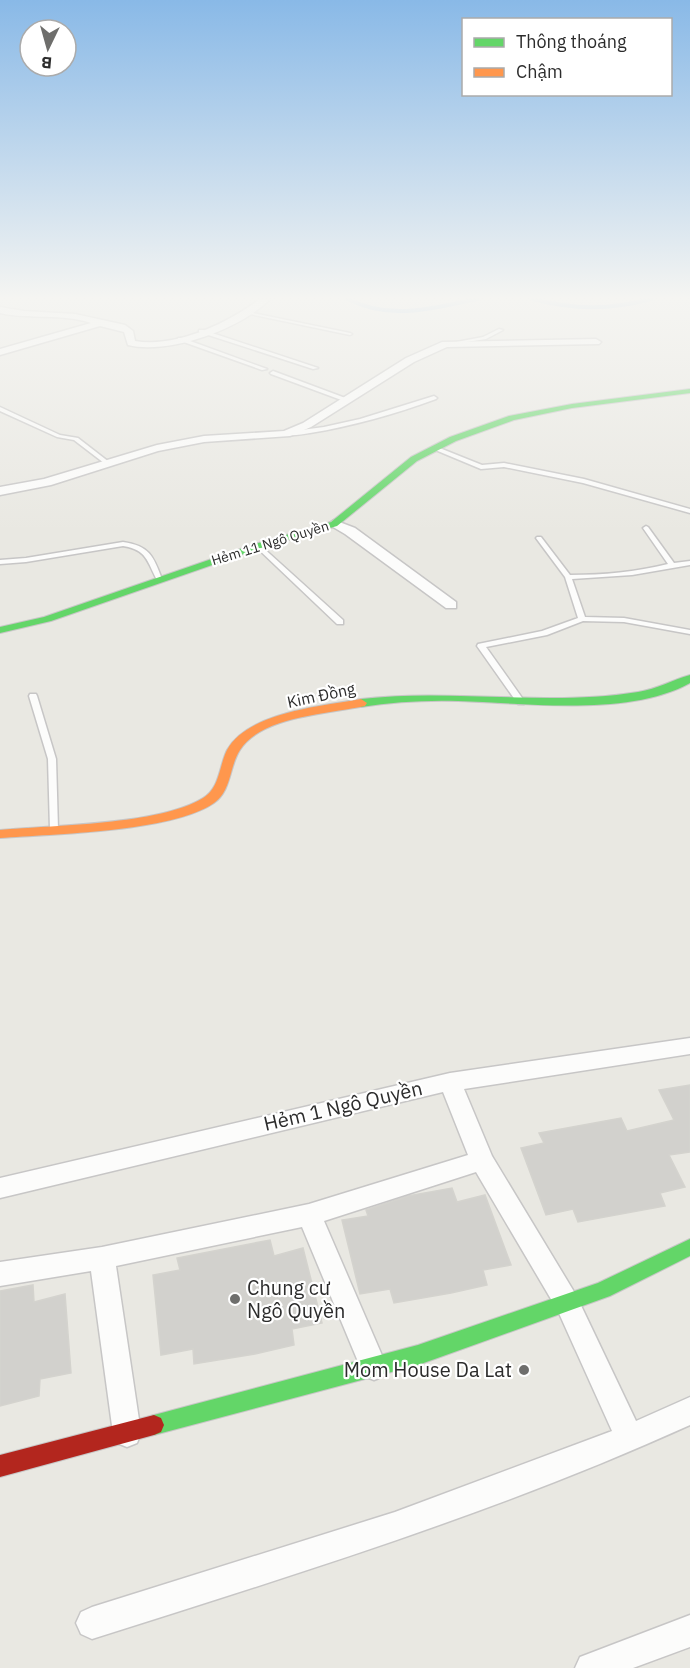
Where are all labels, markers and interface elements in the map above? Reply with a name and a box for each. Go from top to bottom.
north arrow [18,18,78,78]
legend [462,18,672,96]
text: Thông thoáng [516,30,627,53]
text: B [40,52,53,73]
text: Chậm [516,60,563,83]
street label: Hẻm 11 Ngô Quyền [209,517,331,569]
street label: Kim Đồng [285,678,357,712]
street label: Hẻm 1 Ngô Quyền [261,1074,425,1137]
place label: Chung cư Ngô Quyền [247,1274,345,1324]
marker: Chung cư Ngô Quyền [228,1292,242,1306]
place label: Mom House Da Lat [344,1356,512,1383]
marker: Mom House Da Lat [517,1363,531,1377]

